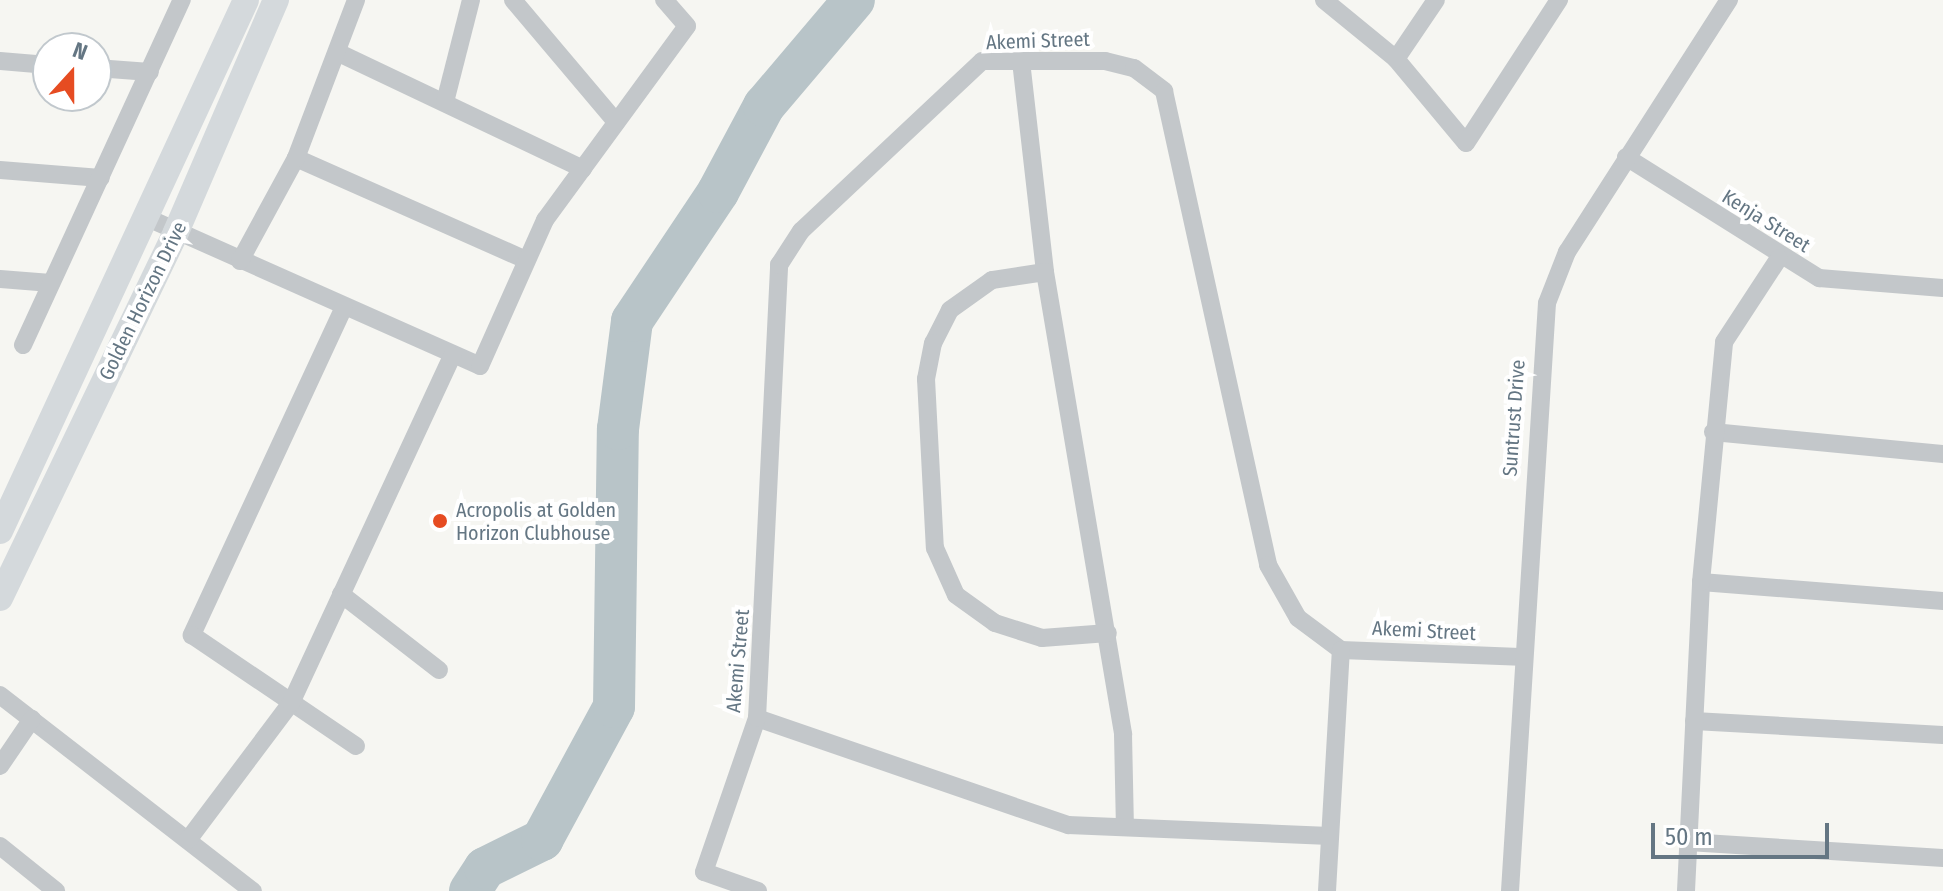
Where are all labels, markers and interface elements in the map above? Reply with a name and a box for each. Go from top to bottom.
street label: Akemi Street [986,27,1090,55]
north arrow [32,32,112,112]
text: N [69,36,91,66]
street label: Kenja Street [1717,184,1815,258]
street label: Golden Horizon Drive [94,218,192,384]
street label: Suntrust Drive [1498,359,1530,477]
place label: Acropolis at Golden Horizon Clubhouse [456,498,616,545]
marker: Acropolis at Golden Horizon Clubhouse [431,512,449,530]
street label: Akemi Street [722,608,754,714]
street label: Akemi Street [1372,616,1476,646]
scale bar [1655,807,1833,857]
text: 50 m [1665,823,1713,851]

